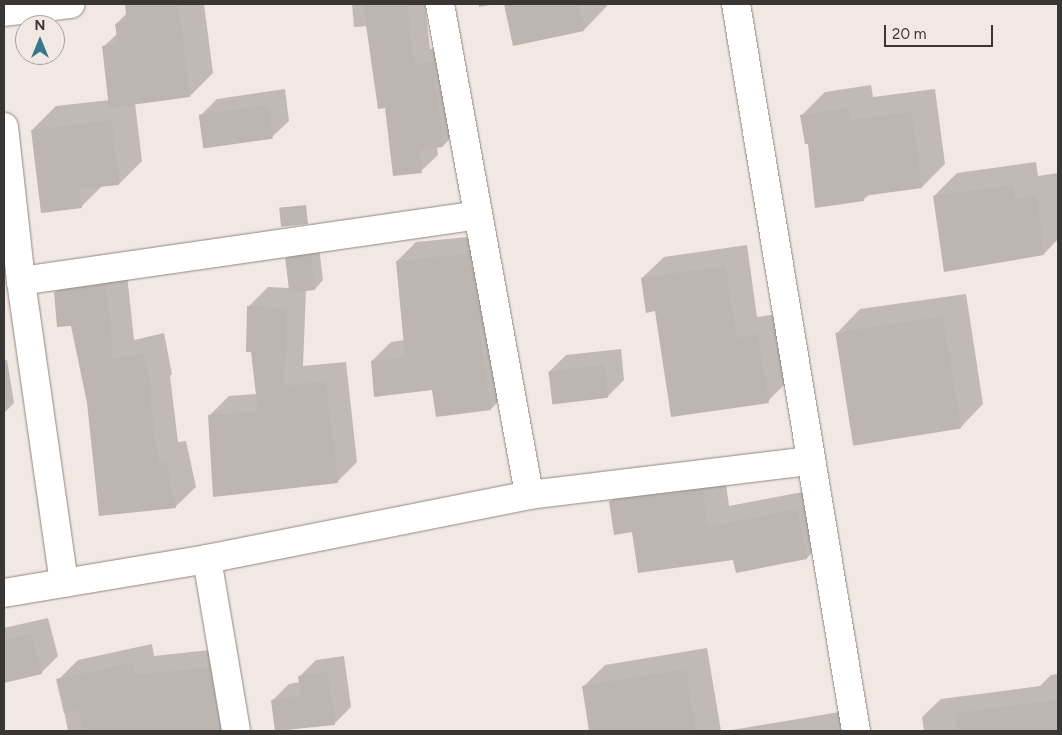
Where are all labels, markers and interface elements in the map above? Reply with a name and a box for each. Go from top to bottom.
north arrow [15,15,65,65]
scale bar [887,15,996,47]
text: N [35,17,45,34]
text: 20 m [892,25,926,43]

